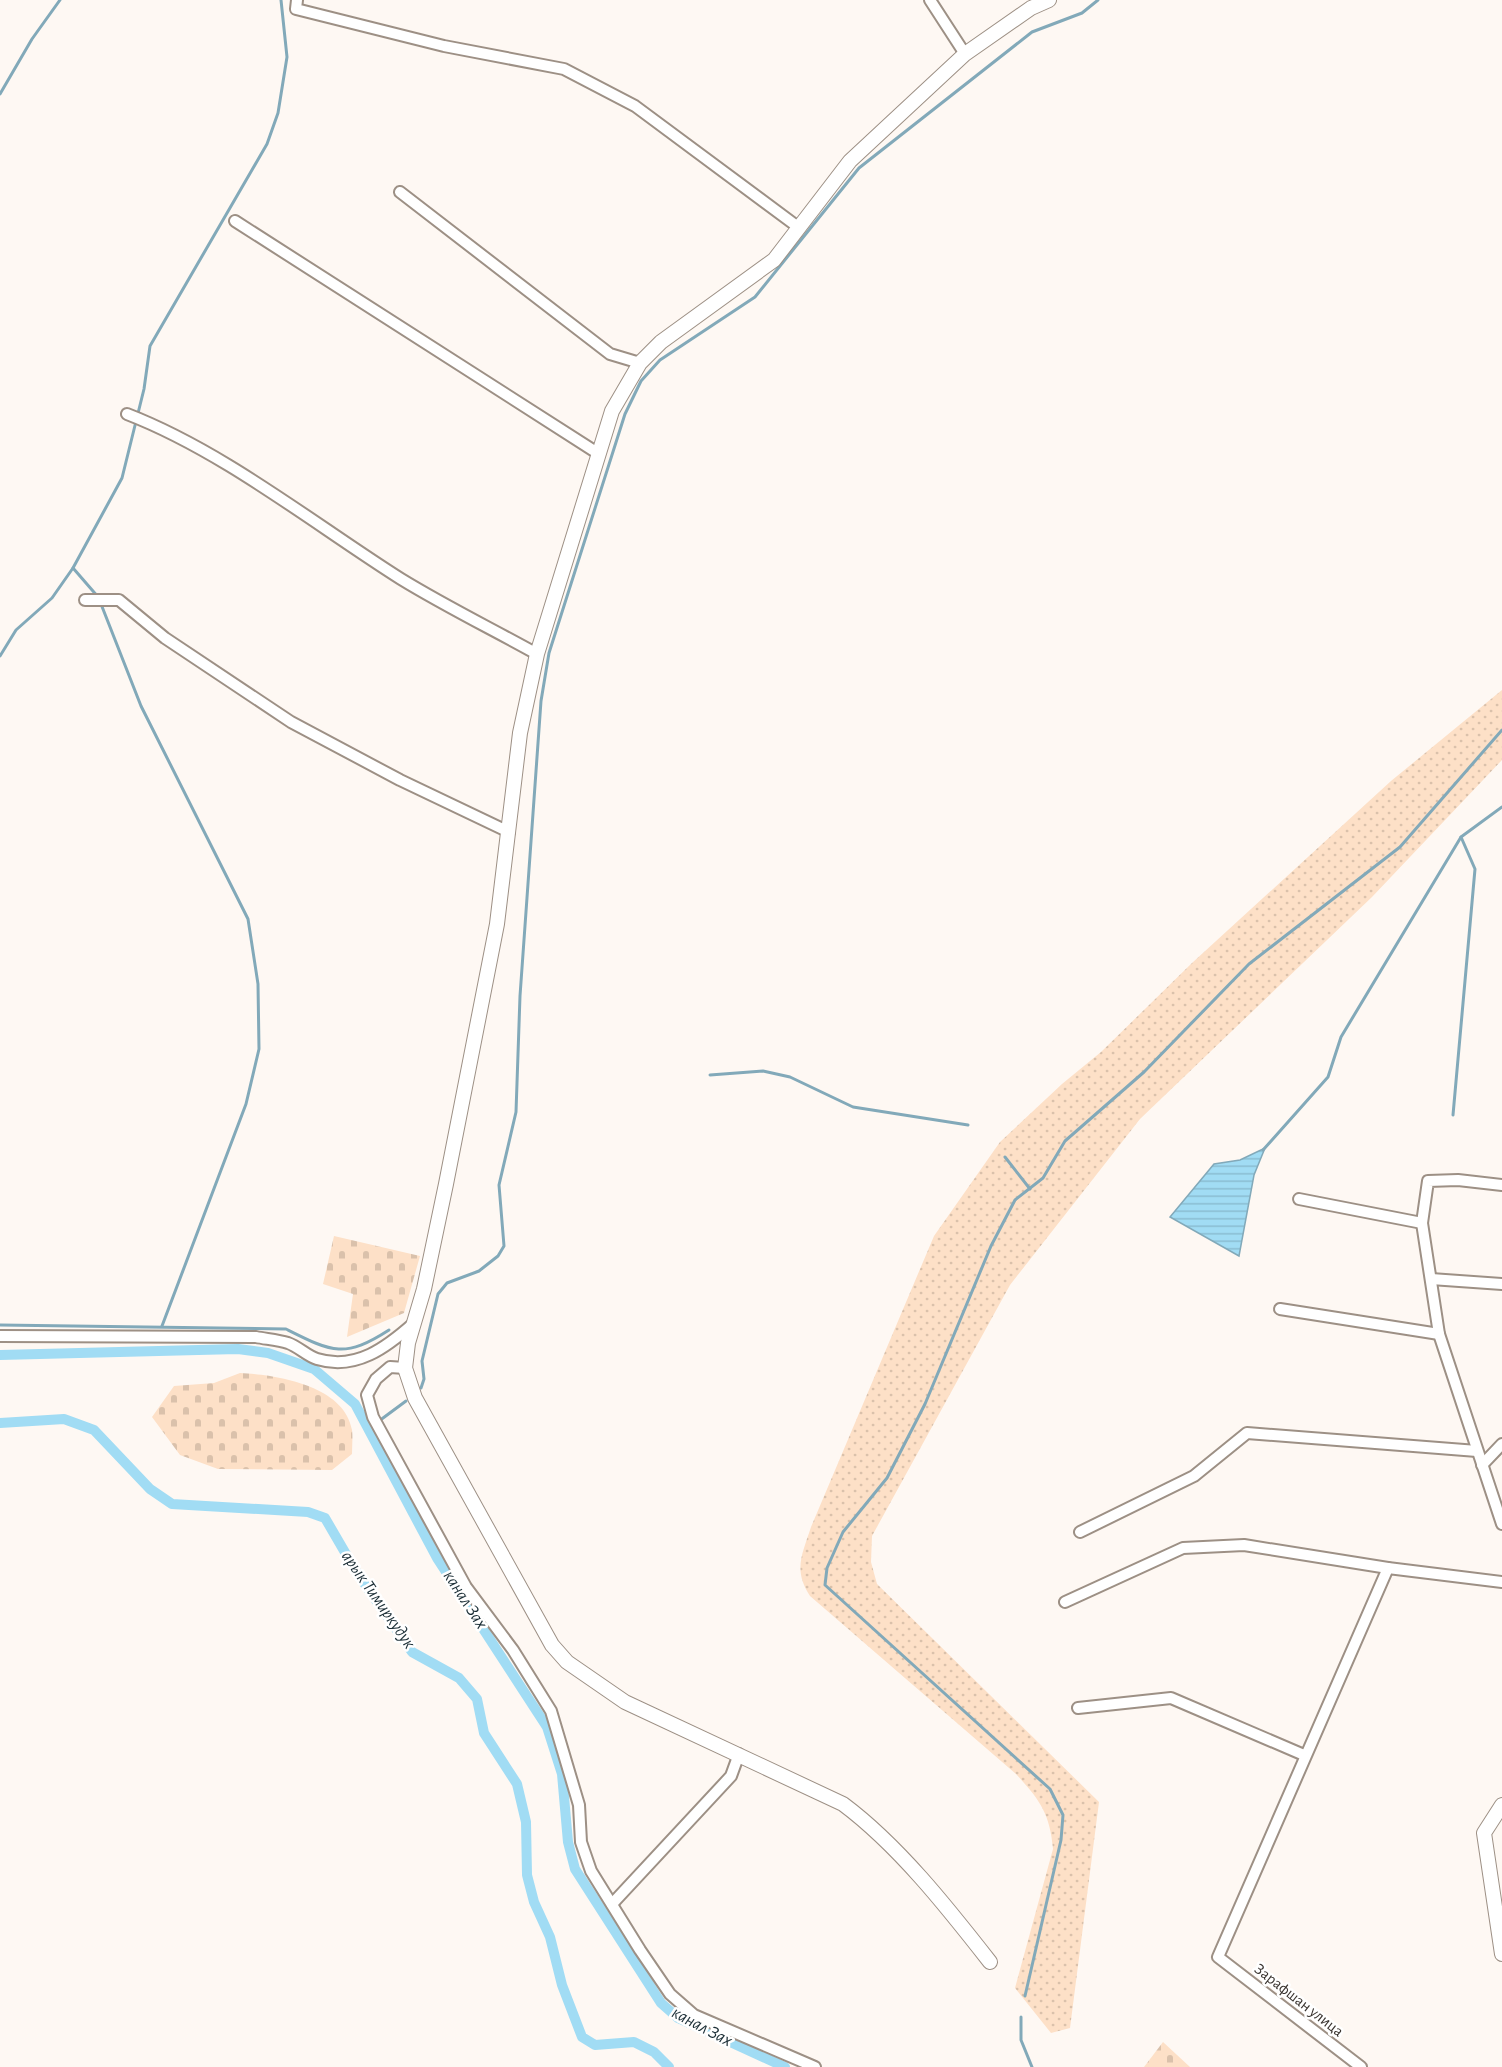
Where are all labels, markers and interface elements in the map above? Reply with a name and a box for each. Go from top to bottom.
water label: арык Тимиркудук [338,1548,419,1653]
water label: канал Зах [440,1568,491,1633]
street label: Зарафшан улица [1251,1960,1347,2040]
water label: канал Зах [669,2004,735,2051]

